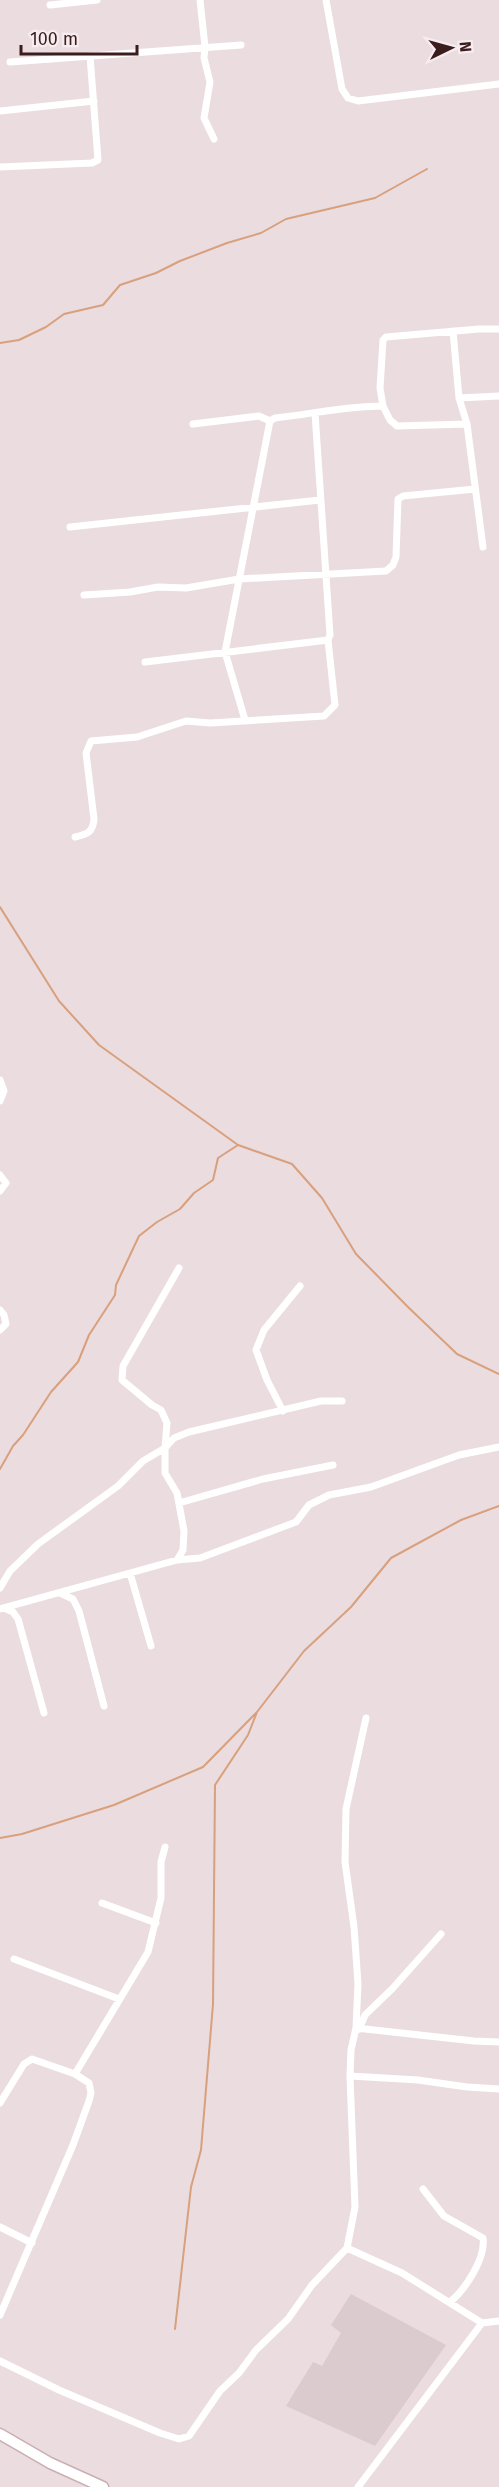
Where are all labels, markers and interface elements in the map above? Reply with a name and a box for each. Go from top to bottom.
scale bar [21,18,136,56]
north arrow [421,18,481,78]
text: 100 m [30,28,78,50]
text: N [456,41,475,53]

